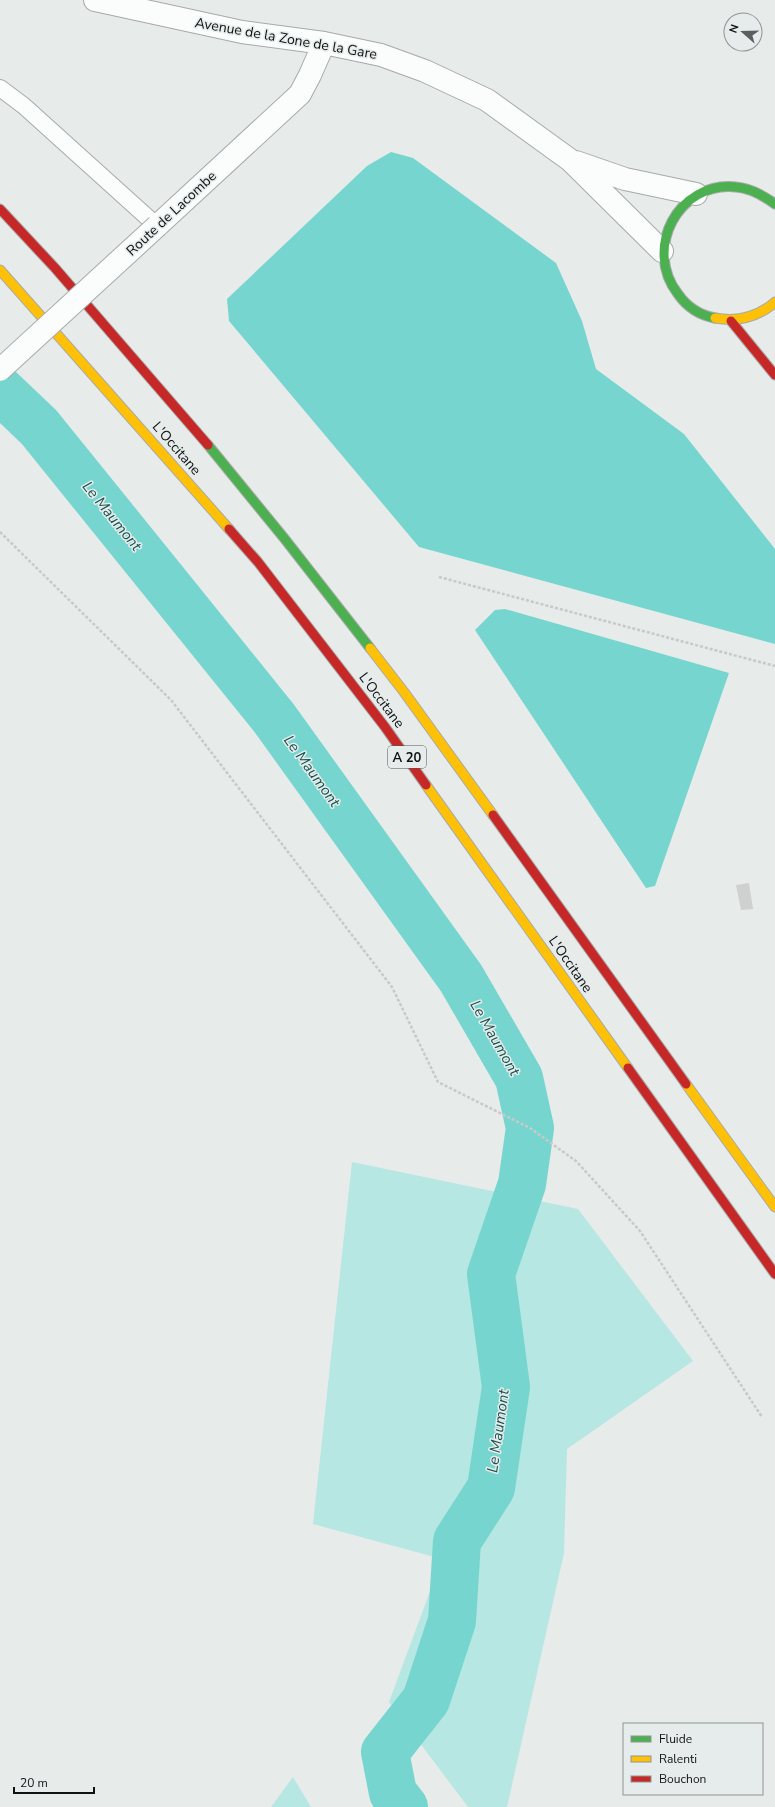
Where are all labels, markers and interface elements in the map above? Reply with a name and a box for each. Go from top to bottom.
north arrow [723,12,763,52]
street label: Avenue de la Zone de la Gare [193,13,379,64]
text: N [726,22,743,35]
street label: Route de Lacombe [122,167,220,260]
street label: L'Occitane [148,417,205,479]
water label: Le Maumont [78,477,147,556]
street label: L'Occitane [354,669,409,732]
water label: Le Maumont [279,731,345,811]
road number: A 20 [388,746,426,768]
street label: L'Occitane [544,932,597,996]
water label: Le Maumont [465,997,525,1080]
water label: Le Maumont [482,1387,514,1474]
legend [623,1723,763,1795]
text: Fluide [659,1731,692,1747]
text: Ralenti [659,1751,697,1767]
scale bar [14,1769,94,1795]
text: Bouchon [659,1771,706,1787]
text: 20 m [20,1775,48,1791]

